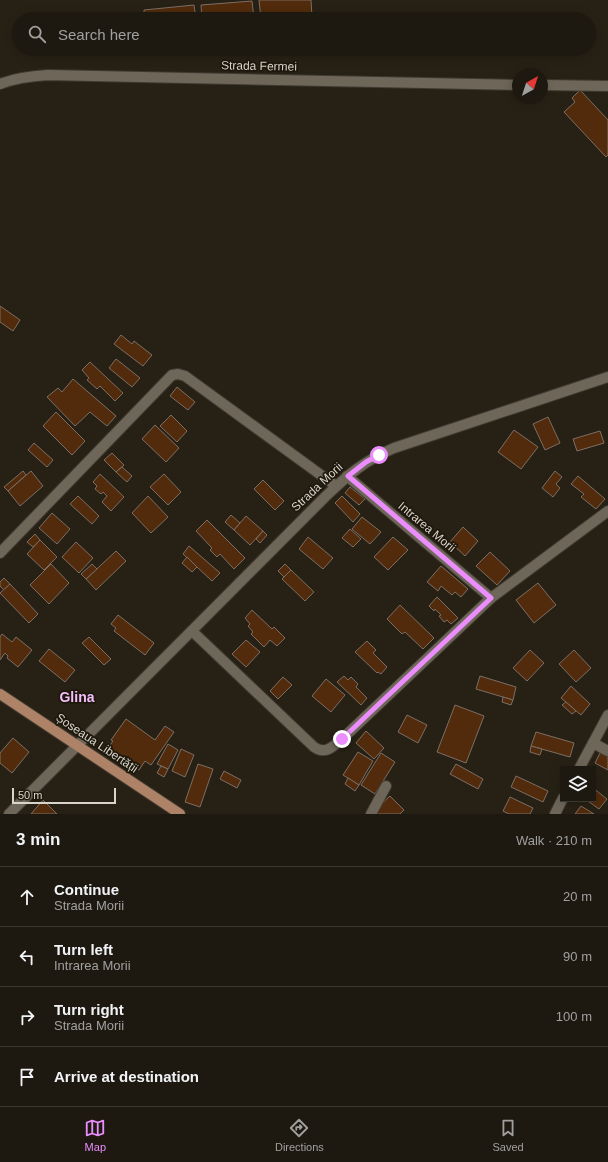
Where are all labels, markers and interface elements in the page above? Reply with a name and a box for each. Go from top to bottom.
search box [12,12,596,56]
icon: search [26,23,48,45]
text: Search here [58,26,140,43]
street label: Strada Fermei [221,58,297,74]
north arrow [512,68,548,104]
route start [370,446,388,464]
street label: Strada Morii [289,460,345,514]
street label: Intrarea Morii [395,499,459,555]
district label: Glina [59,689,95,705]
street label: Șoseaua Libertății [53,710,141,776]
route end [333,730,351,748]
map controls [560,766,596,802]
button: layers [560,766,596,802]
scale bar [12,786,116,805]
text: 50 m [18,789,42,801]
text: 3 min [16,830,60,849]
text: Walk · 210 m [516,833,592,848]
text: Continue [54,881,119,898]
icon: ahead [16,886,38,908]
text: 20 m [563,889,592,904]
text: Strada Morii [54,898,124,913]
text: Turn left [54,941,113,958]
icon: left [16,946,38,968]
text: 90 m [563,949,592,964]
text: Intrarea Morii [54,958,131,973]
text: Turn right [54,1001,124,1018]
icon: right [16,1006,38,1028]
text: 100 m [556,1009,592,1024]
text: Strada Morii [54,1018,124,1033]
icon: arrive [16,1066,38,1088]
text: Arrive at destination [54,1068,199,1085]
tab: Map [84,1117,106,1153]
tab: Directions [275,1117,324,1153]
tab: Saved [492,1117,524,1153]

